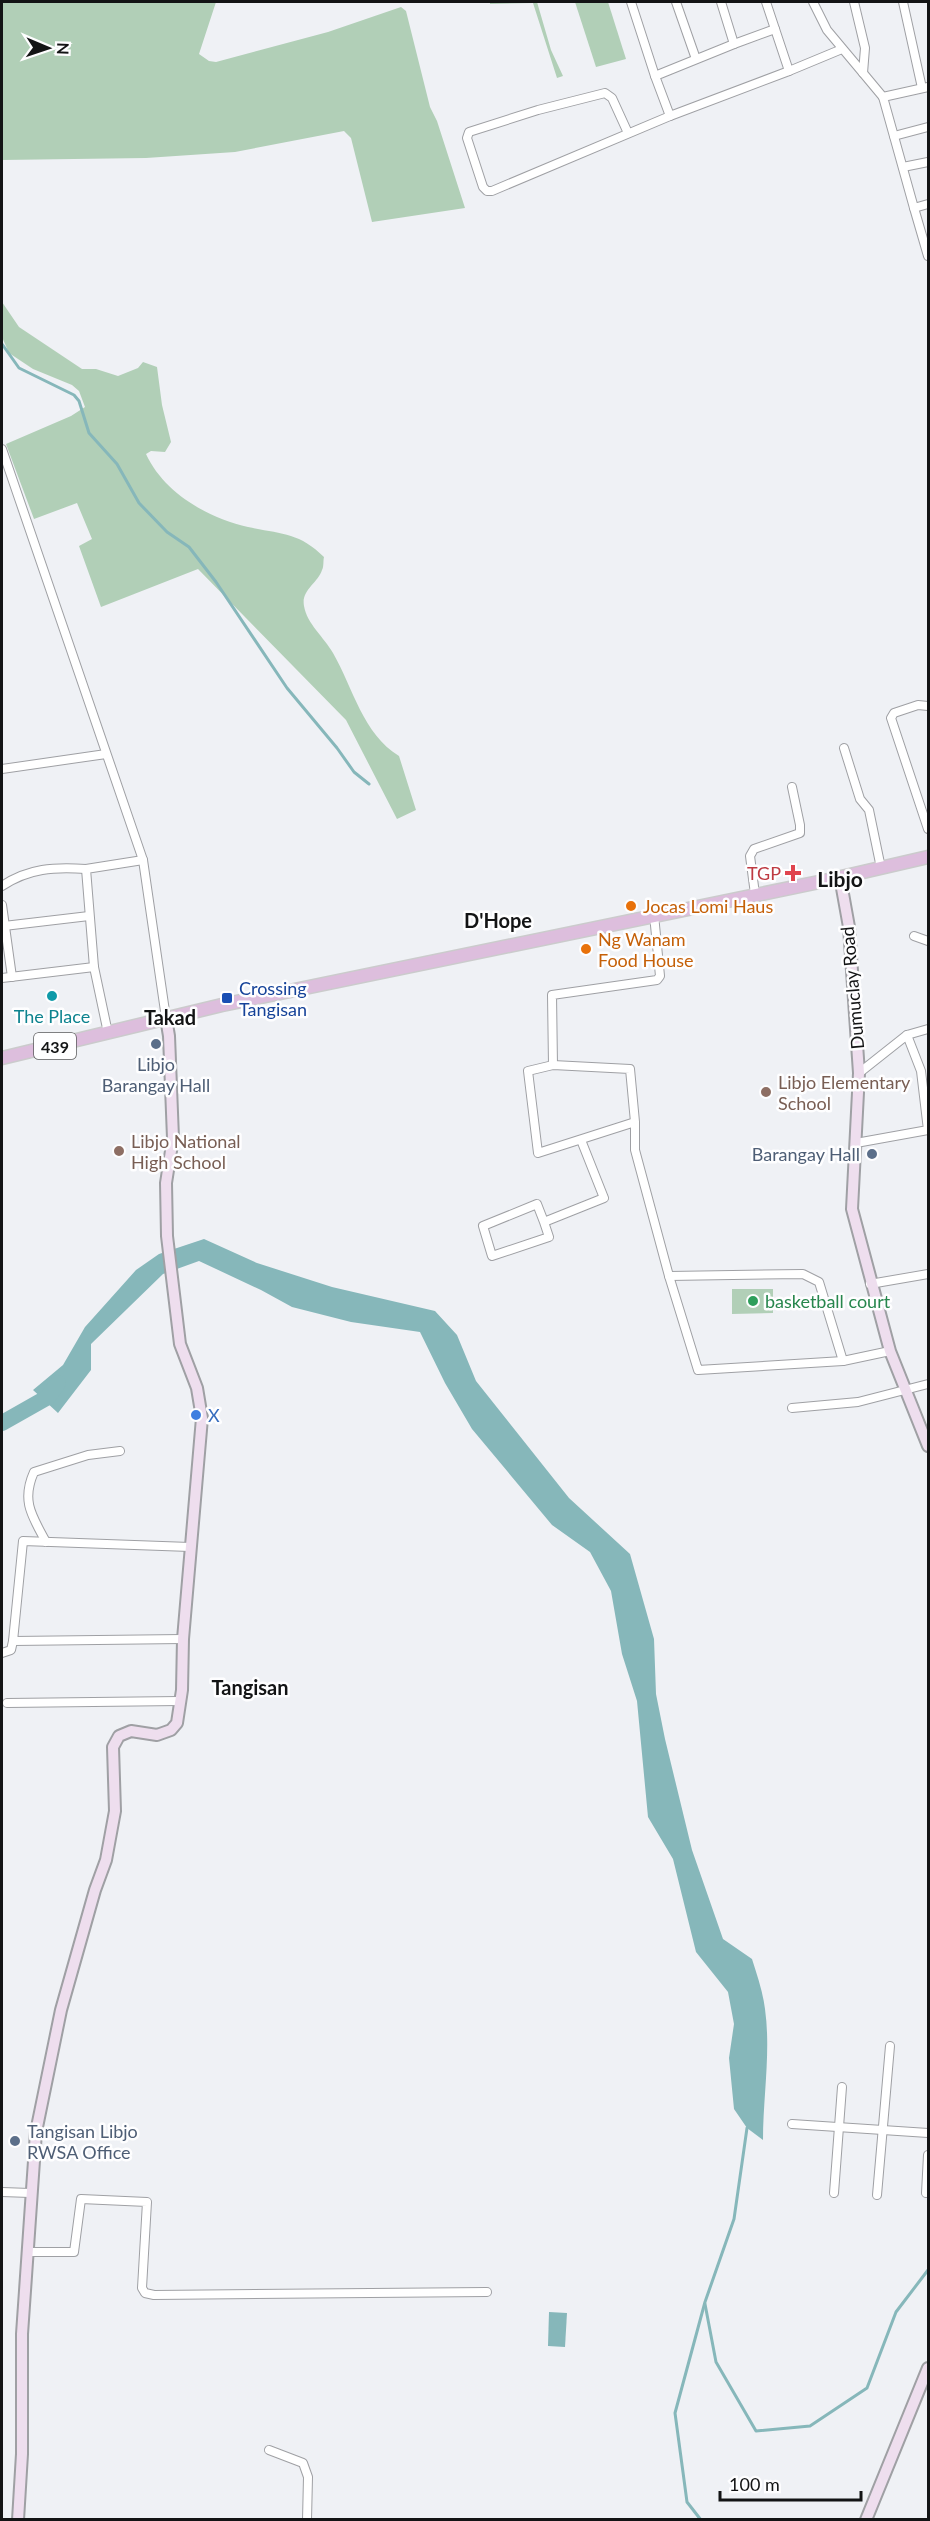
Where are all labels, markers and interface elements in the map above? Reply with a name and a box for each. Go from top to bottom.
north arrow [18,18,78,78]
text: N [54,42,73,55]
place label: TGP [747,862,781,884]
marker: TGP [786,866,800,880]
district label: Libjo [817,866,863,891]
place label: Jocas Lomi Haus [643,895,773,917]
marker: Jocas Lomi Haus [624,899,638,913]
district label: D'Hope [464,908,532,932]
street label: Dumuclay Road [836,926,868,1050]
place label: Ng Wanam Food House [598,928,694,971]
marker: Ng Wanam Food House [579,942,593,956]
place label: Crossing Tangisan [239,977,307,1020]
marker: The Place [45,989,59,1003]
marker: Crossing Tangisan [220,991,234,1005]
place label: The Place [14,1005,90,1027]
district label: Takad [144,1005,196,1029]
road number: 439 [34,1033,76,1059]
marker: Libjo Barangay Hall [149,1037,163,1051]
place label: Libjo Barangay Hall [102,1053,210,1096]
place label: Libjo Elementary School [778,1071,911,1114]
marker: Libjo Elementary School [759,1085,773,1099]
place label: Libjo National High School [131,1130,241,1173]
place label: Barangay Hall [752,1143,860,1165]
marker: Libjo National High School [112,1144,126,1158]
marker: Barangay Hall [865,1147,879,1161]
place label: basketball court [765,1290,891,1312]
marker: basketball court [746,1294,760,1308]
place label: X [208,1404,220,1426]
marker: X [189,1408,203,1422]
district label: Tangisan [211,1675,289,1699]
place label: Tangisan Libjo RWSA Office [27,2120,138,2163]
marker: Tangisan Libjo RWSA Office [8,2134,22,2148]
scale bar [720,2464,861,2502]
text: 100 m [729,2473,780,2495]

